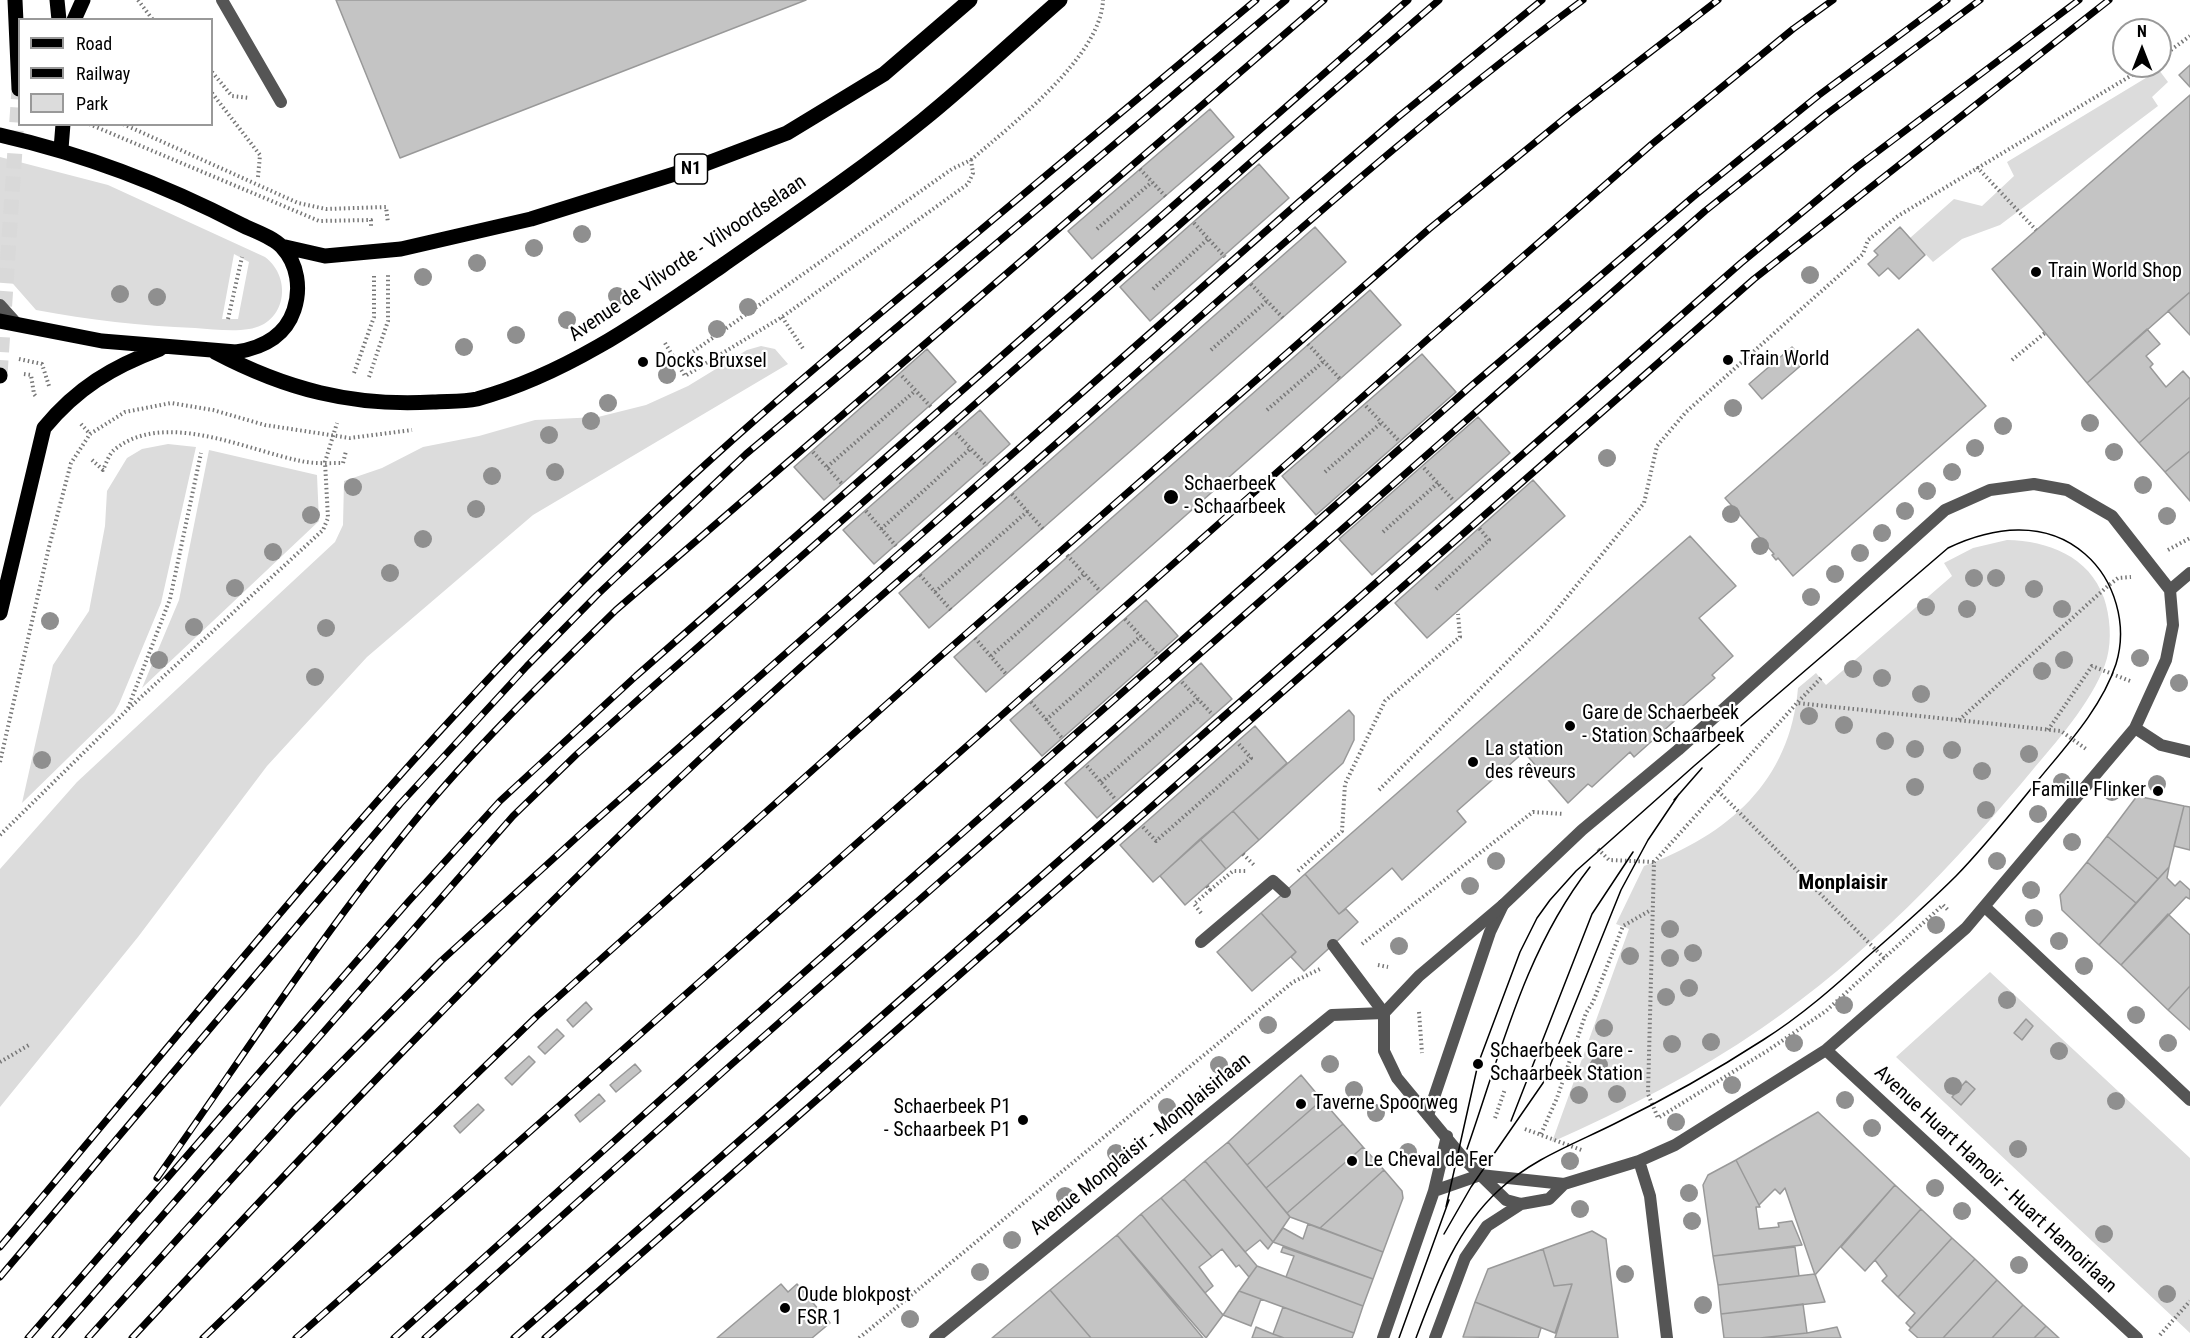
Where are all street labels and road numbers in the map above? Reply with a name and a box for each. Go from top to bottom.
road number: N1 [674,154,708,184]
street label: Avenue de Vilvorde - Vilvoordselaan [565,171,811,347]
street label: Avenue Monplaisir - Monplaisirlaan [1026,1049,1256,1241]
street label: Avenue Huart Hamoir - Huart Hamoirlaan [1869,1061,2121,1299]

